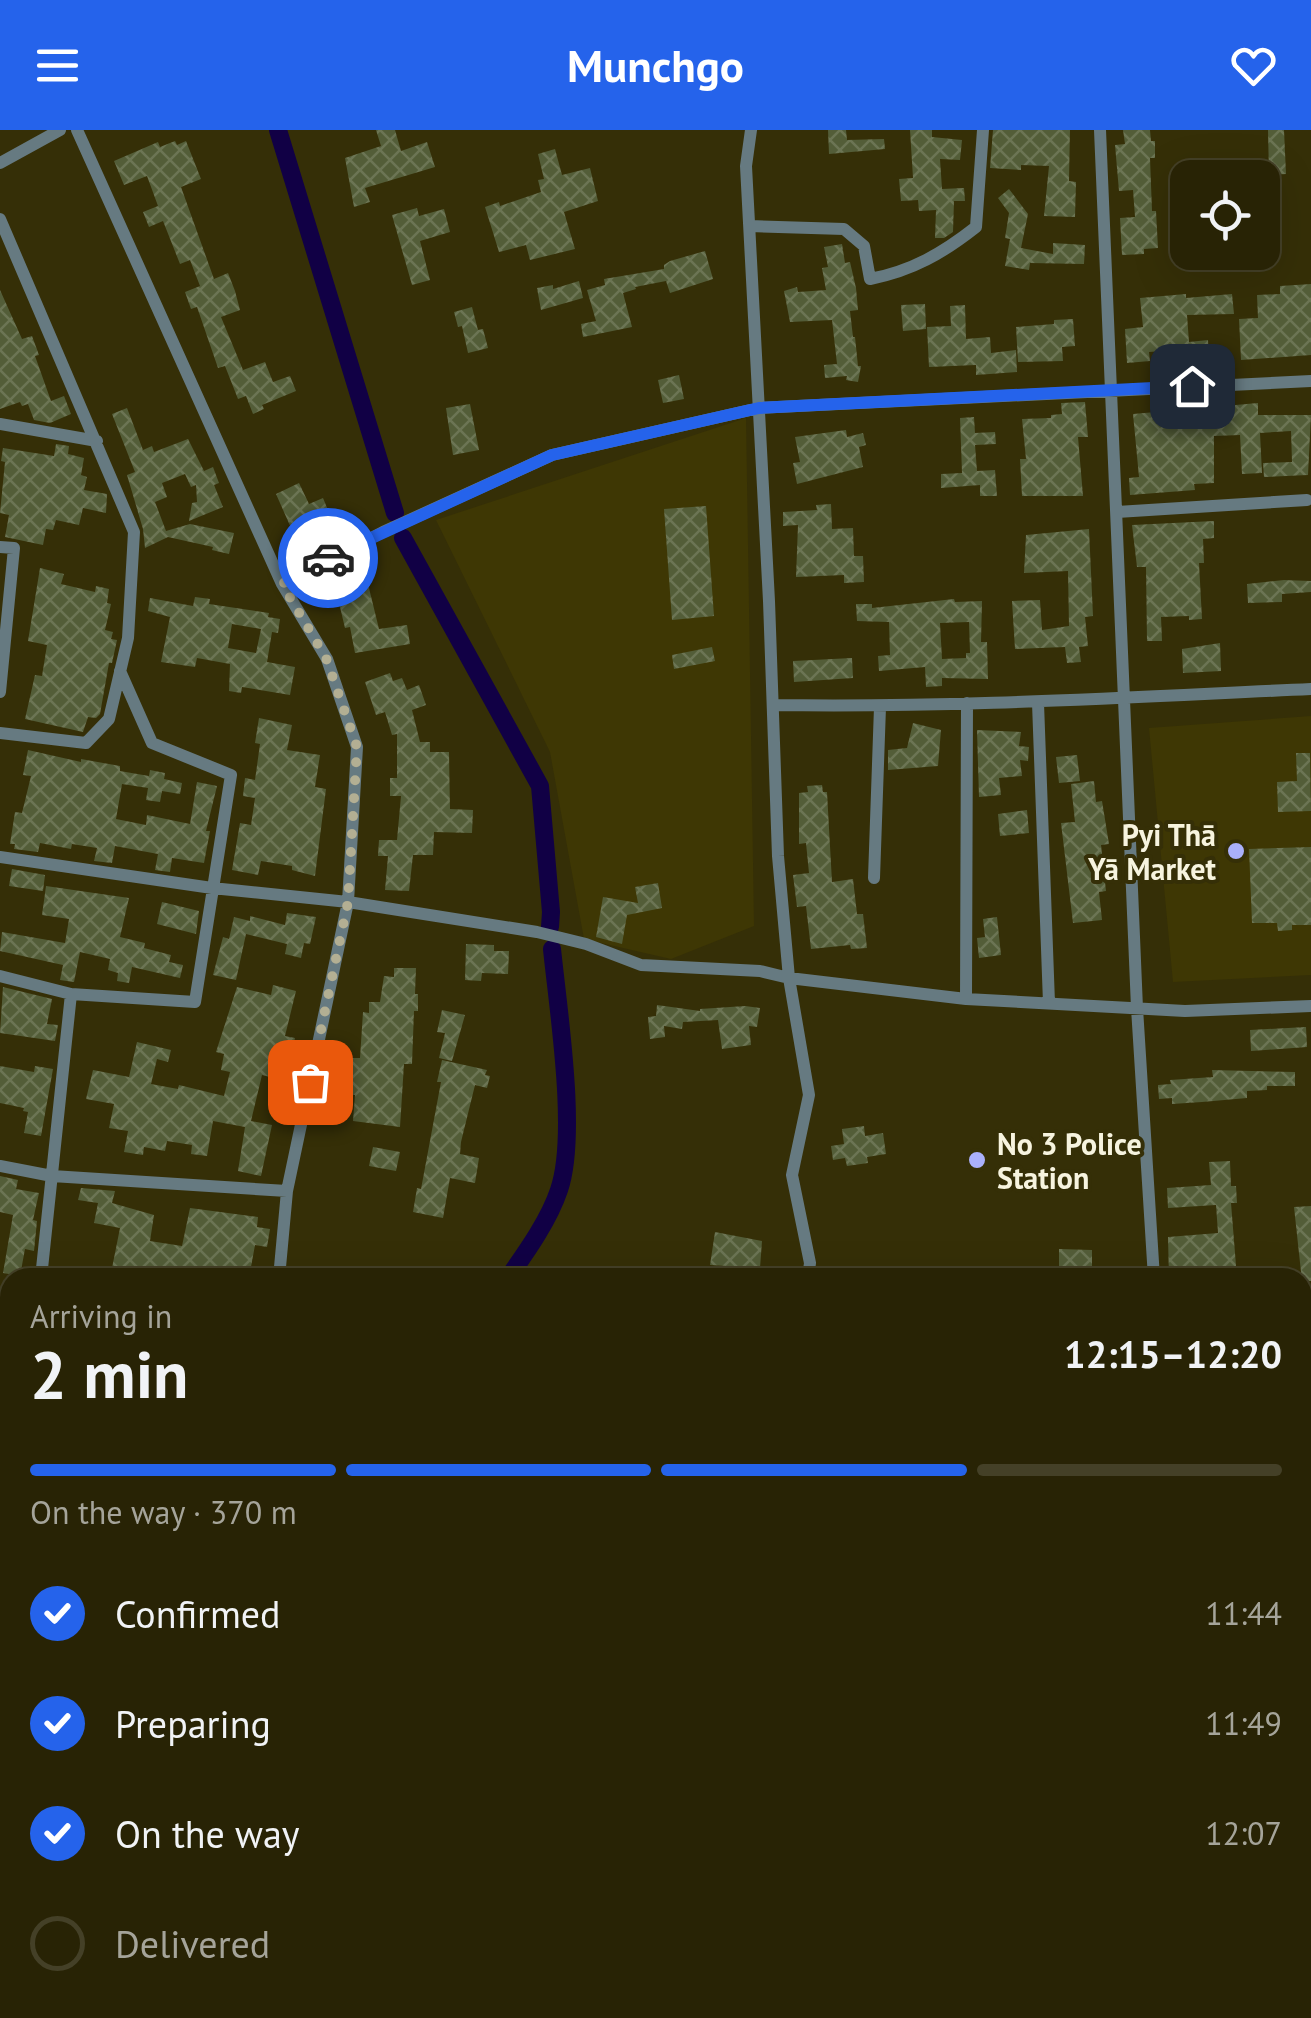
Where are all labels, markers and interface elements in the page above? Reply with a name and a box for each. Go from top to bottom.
text: Munchgo [567,36,744,94]
icon: menu [30,38,85,93]
icon: heart [1226,38,1281,93]
map controls [1170,160,1280,270]
button: locate [1170,160,1280,270]
pin [1150,344,1235,429]
icon: home [1165,359,1220,414]
courier [278,508,378,608]
icon: car [301,531,356,586]
place label: Pyi Thā Yā Market [1087,815,1217,888]
marker: Pyi Thā Yā Market [1225,840,1247,862]
pin [268,1040,353,1125]
icon: bag [283,1055,338,1110]
place label: No 3 Police Station [997,1124,1142,1197]
marker: No 3 Police Station [966,1149,988,1171]
text: Arriving in [30,1295,172,1337]
text: 12:15–12:20 [1064,1329,1282,1378]
text: 2 min [30,1332,189,1416]
text: On the way · 370 m [30,1491,297,1533]
icon: check [30,1586,85,1641]
text: Confirmed [115,1589,281,1638]
text: 11:44 [1205,1592,1282,1634]
icon: check [30,1696,85,1751]
text: Preparing [115,1699,271,1748]
text: 11:49 [1205,1702,1282,1744]
icon: check [30,1806,85,1861]
text: On the way [115,1809,300,1858]
text: 12:07 [1205,1812,1282,1854]
text: Delivered [115,1919,270,1968]

